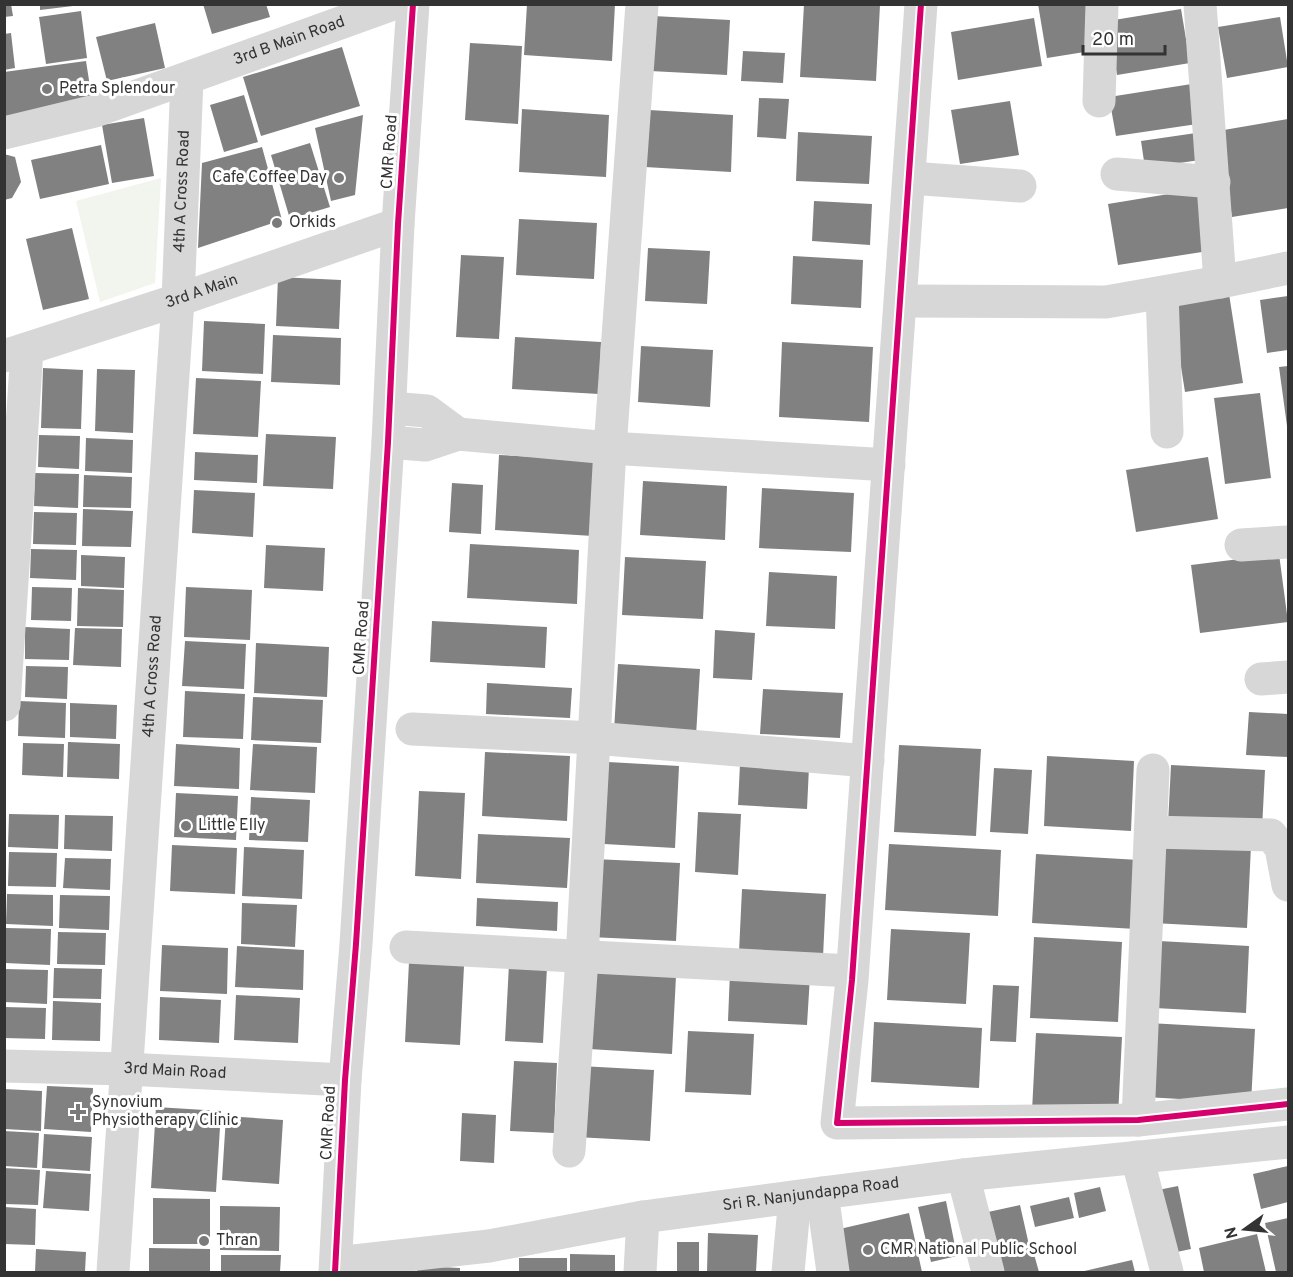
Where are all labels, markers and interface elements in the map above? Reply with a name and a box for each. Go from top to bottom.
street label: 3rd B Main Road [231,12,348,70]
scale bar [1083,18,1166,56]
text: 20 m [1092,29,1134,52]
place label: Petra Splendour [59,79,175,99]
marker: Petra Splendour [40,82,54,96]
street label: CMR Road [377,114,403,190]
street label: 4th A Cross Road [170,130,195,253]
place label: Cafe Coffee Day [212,168,327,188]
marker: Cafe Coffee Day [332,171,346,185]
place label: Orkids [289,213,336,233]
marker: Orkids [270,216,284,230]
street label: 3rd A Main [163,270,241,313]
street label: CMR Road [349,600,375,676]
street label: 4th A Cross Road [139,614,167,738]
place label: Little Elly [198,816,266,836]
marker: Little Elly [179,819,193,833]
street label: 3rd Main Road [123,1059,227,1084]
street label: CMR Road [317,1085,341,1161]
place label: Synovium Physiotherapy Clinic [92,1093,239,1131]
marker: Synovium Physiotherapy Clinic [69,1103,87,1121]
street label: Sri R. Nanjundappa Road [721,1173,900,1216]
north arrow [1215,1199,1275,1259]
text: N [1221,1224,1244,1241]
place label: Thran [216,1231,258,1251]
marker: Thran [197,1234,211,1248]
place label: CMR National Public School [880,1240,1077,1260]
marker: CMR National Public School [861,1243,875,1257]

